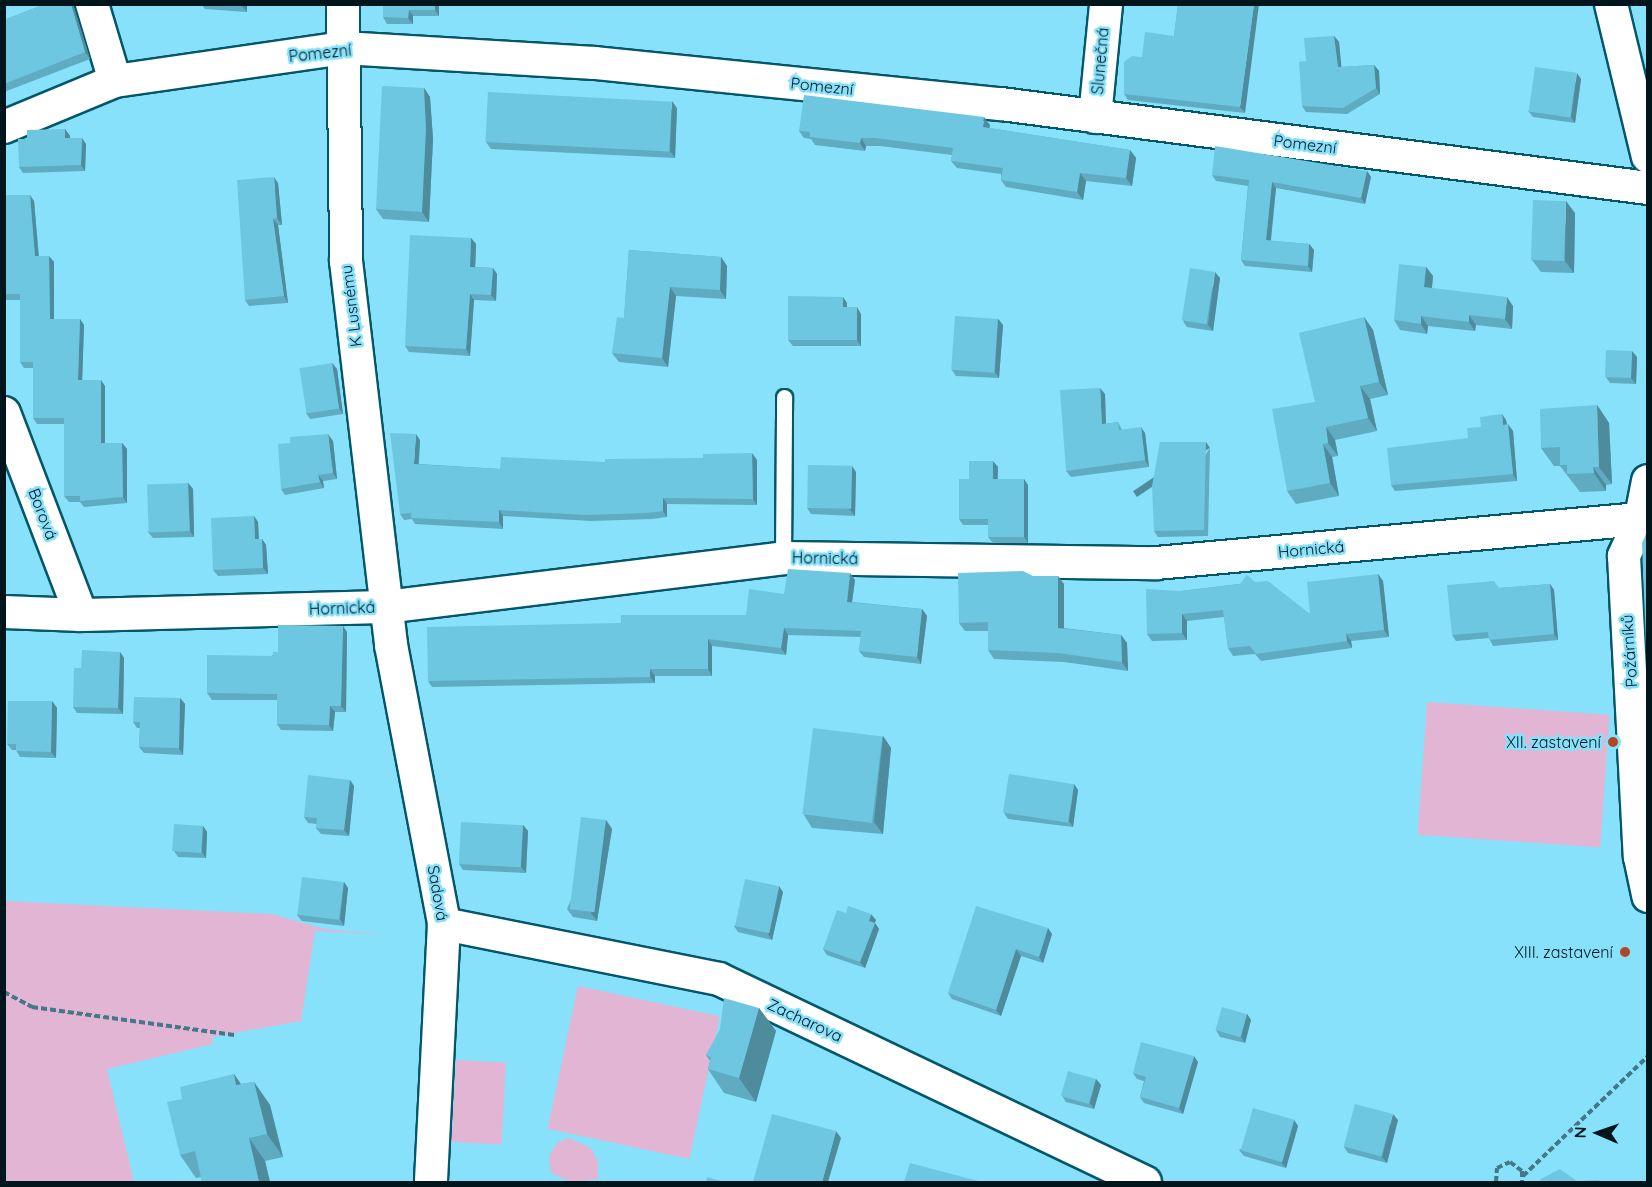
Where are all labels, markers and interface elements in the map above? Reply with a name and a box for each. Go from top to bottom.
street label: Slunečná [1088,27,1112,95]
street label: Pomezní [288,40,352,66]
street label: Pomezní [790,73,854,99]
street label: Pomezní [1273,131,1337,157]
street label: K Lusnému [336,264,366,348]
street label: Borová [24,486,62,542]
street label: Hornická [1277,537,1345,561]
street label: Hornická [792,548,858,568]
street label: Hornická [308,597,376,619]
street label: Požárníků [1617,614,1641,688]
place label: XII. zastavení [1506,732,1601,752]
marker: XII. zastavení [1606,735,1620,749]
street label: Sadová [424,864,452,922]
place label: XIII. zastavení [1514,942,1613,962]
marker: XIII. zastavení [1618,945,1632,959]
street label: Zacharova [764,994,846,1046]
north arrow [1568,1103,1628,1163]
text: N [1570,1126,1590,1139]

